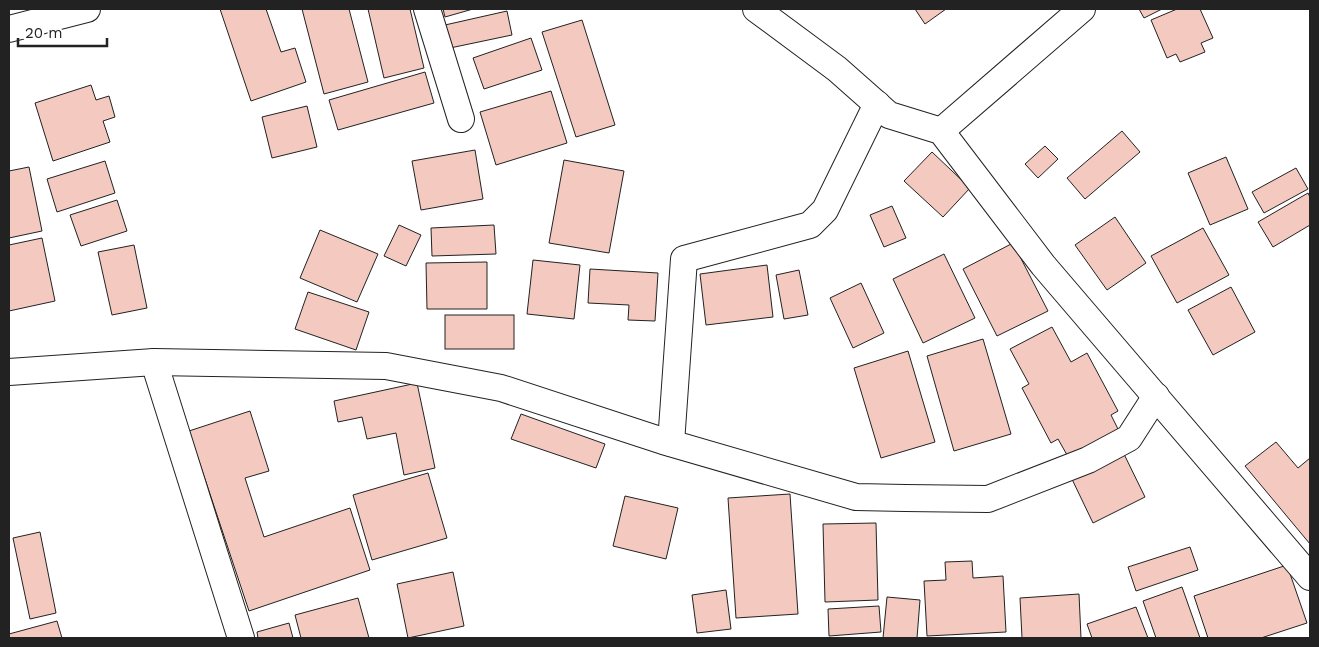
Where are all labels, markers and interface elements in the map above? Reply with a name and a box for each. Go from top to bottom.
scale bar [18,15,106,47]
text: 20 m [25,24,63,42]

